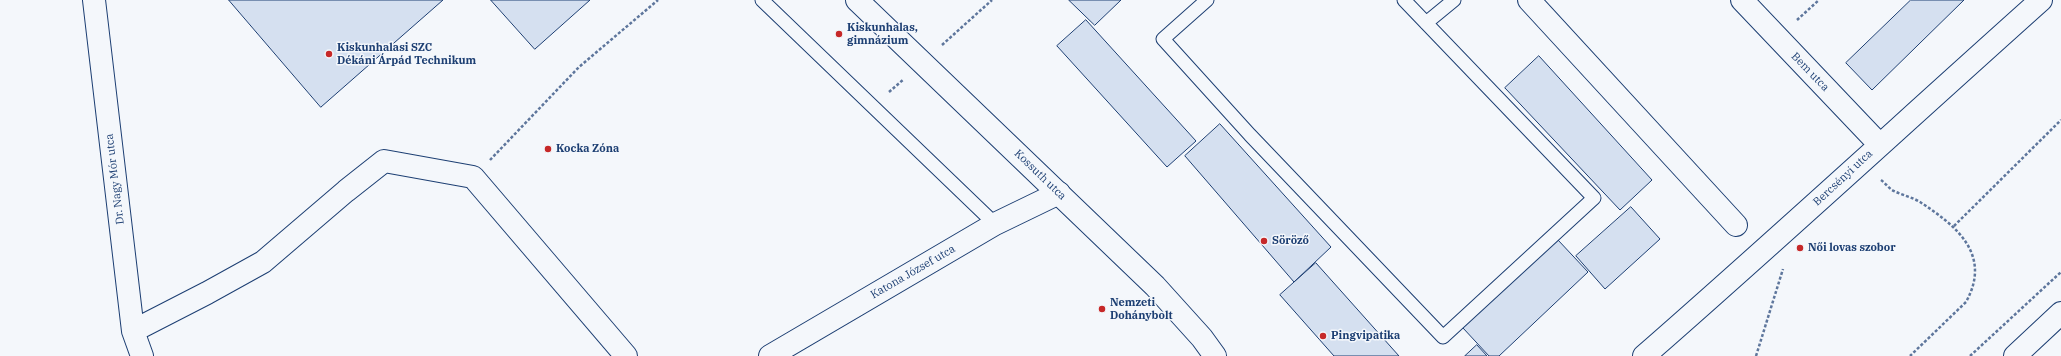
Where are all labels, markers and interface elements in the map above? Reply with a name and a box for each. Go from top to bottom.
place label: Kiskunhalas, gimnázium [847,21,918,47]
marker: Kiskunhalas, gimnázium [834,29,844,39]
place label: Kiskunhalasi SZC Dékáni Árpád Technikum [337,41,476,67]
marker: Kiskunhalasi SZC Dékáni Árpád Technikum [324,49,334,59]
street label: Bem utca [1788,50,1832,94]
street label: Dr. Nagy Mór utca [103,133,127,225]
place label: Kocka Zóna [556,142,619,156]
marker: Kocka Zóna [543,144,553,154]
street label: Kossuth utca [1011,147,1069,203]
street label: Bercsényi utca [1811,147,1875,209]
place label: Söröző [1272,234,1309,248]
marker: Söröző [1259,236,1269,246]
place label: Női lovas szobor [1808,241,1896,255]
street label: Katona József utca [868,242,958,302]
marker: Női lovas szobor [1795,243,1805,253]
place label: Nemzeti Dohánybolt [1110,296,1173,322]
marker: Nemzeti Dohánybolt [1097,304,1107,314]
place label: Pingvipatika [1331,329,1400,343]
marker: Pingvipatika [1318,331,1328,341]

